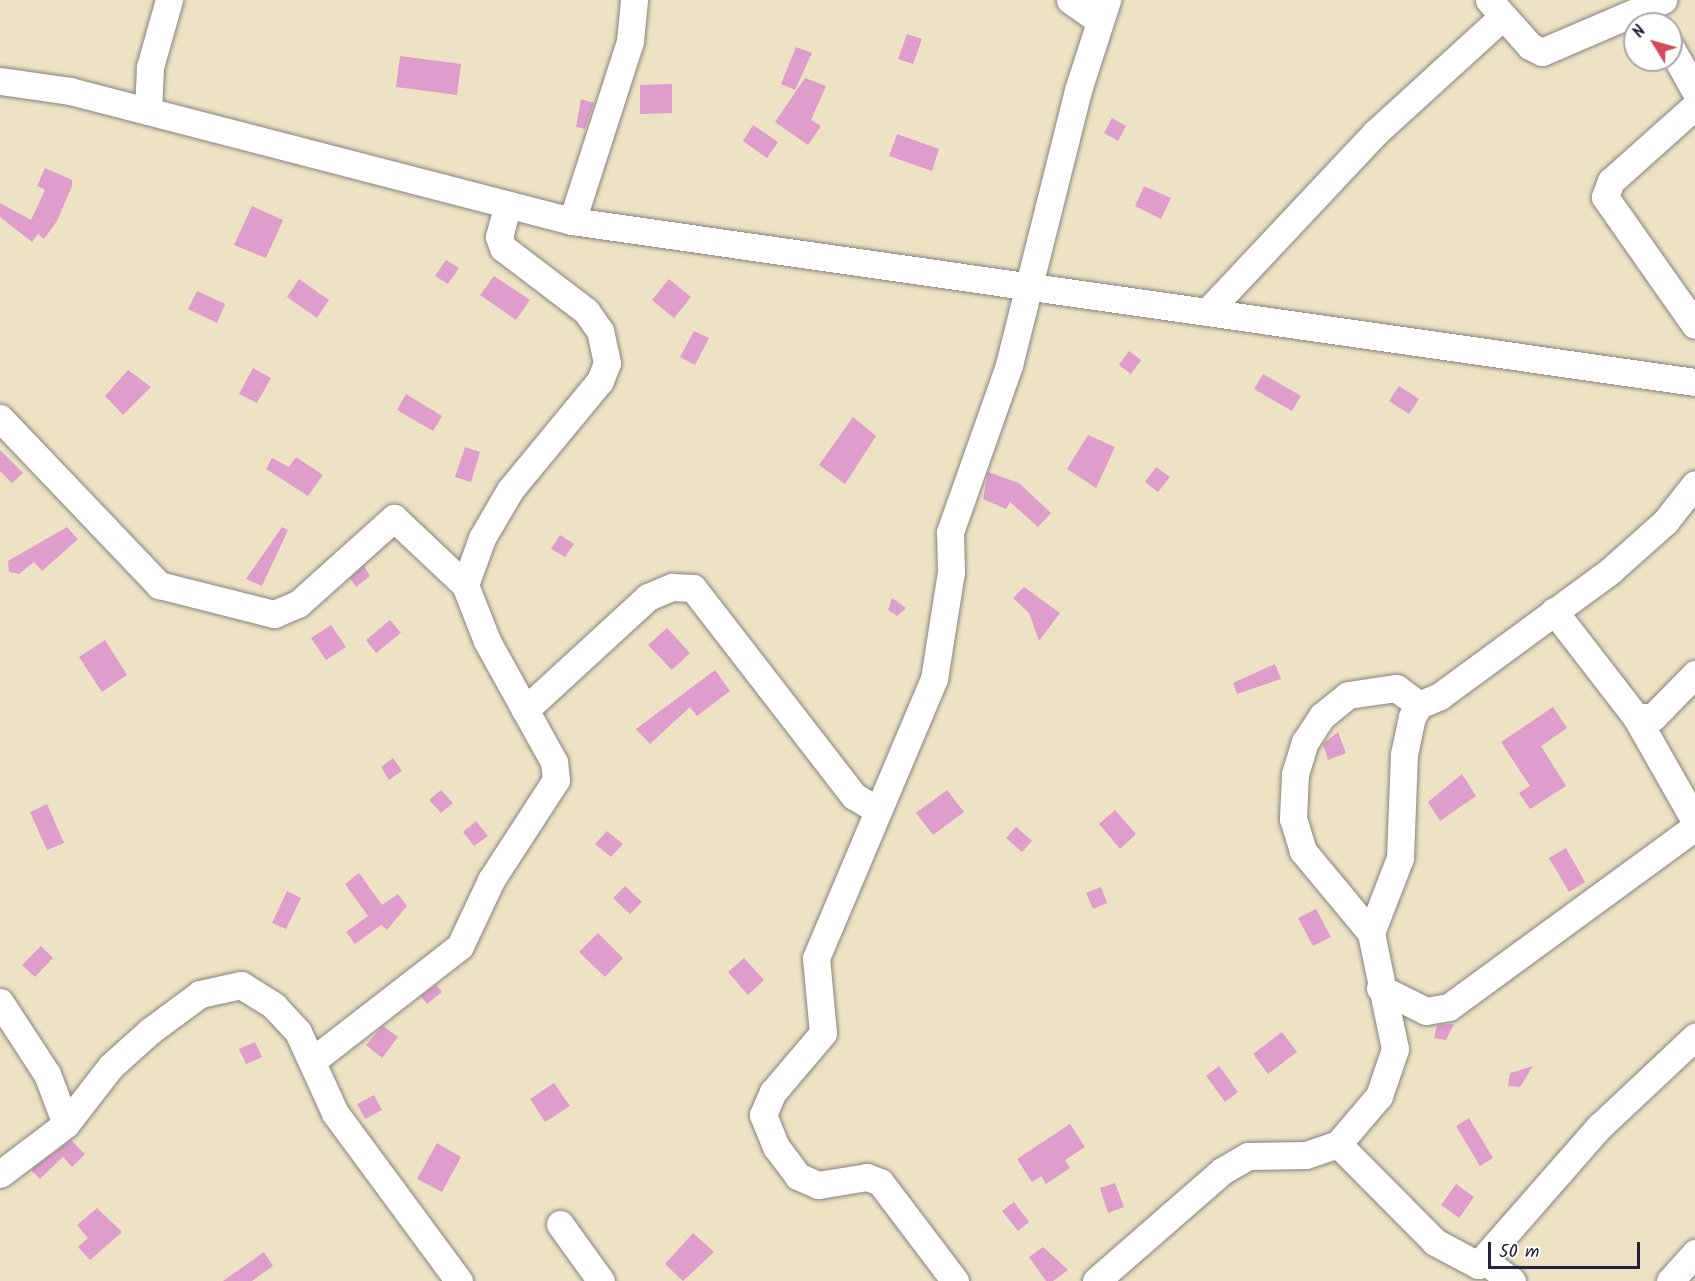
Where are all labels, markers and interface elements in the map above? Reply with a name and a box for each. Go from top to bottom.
north arrow [1623,12,1683,72]
text: N [1627,21,1653,44]
scale bar [1491,1230,1642,1268]
text: 50 m [1499,1238,1539,1267]

